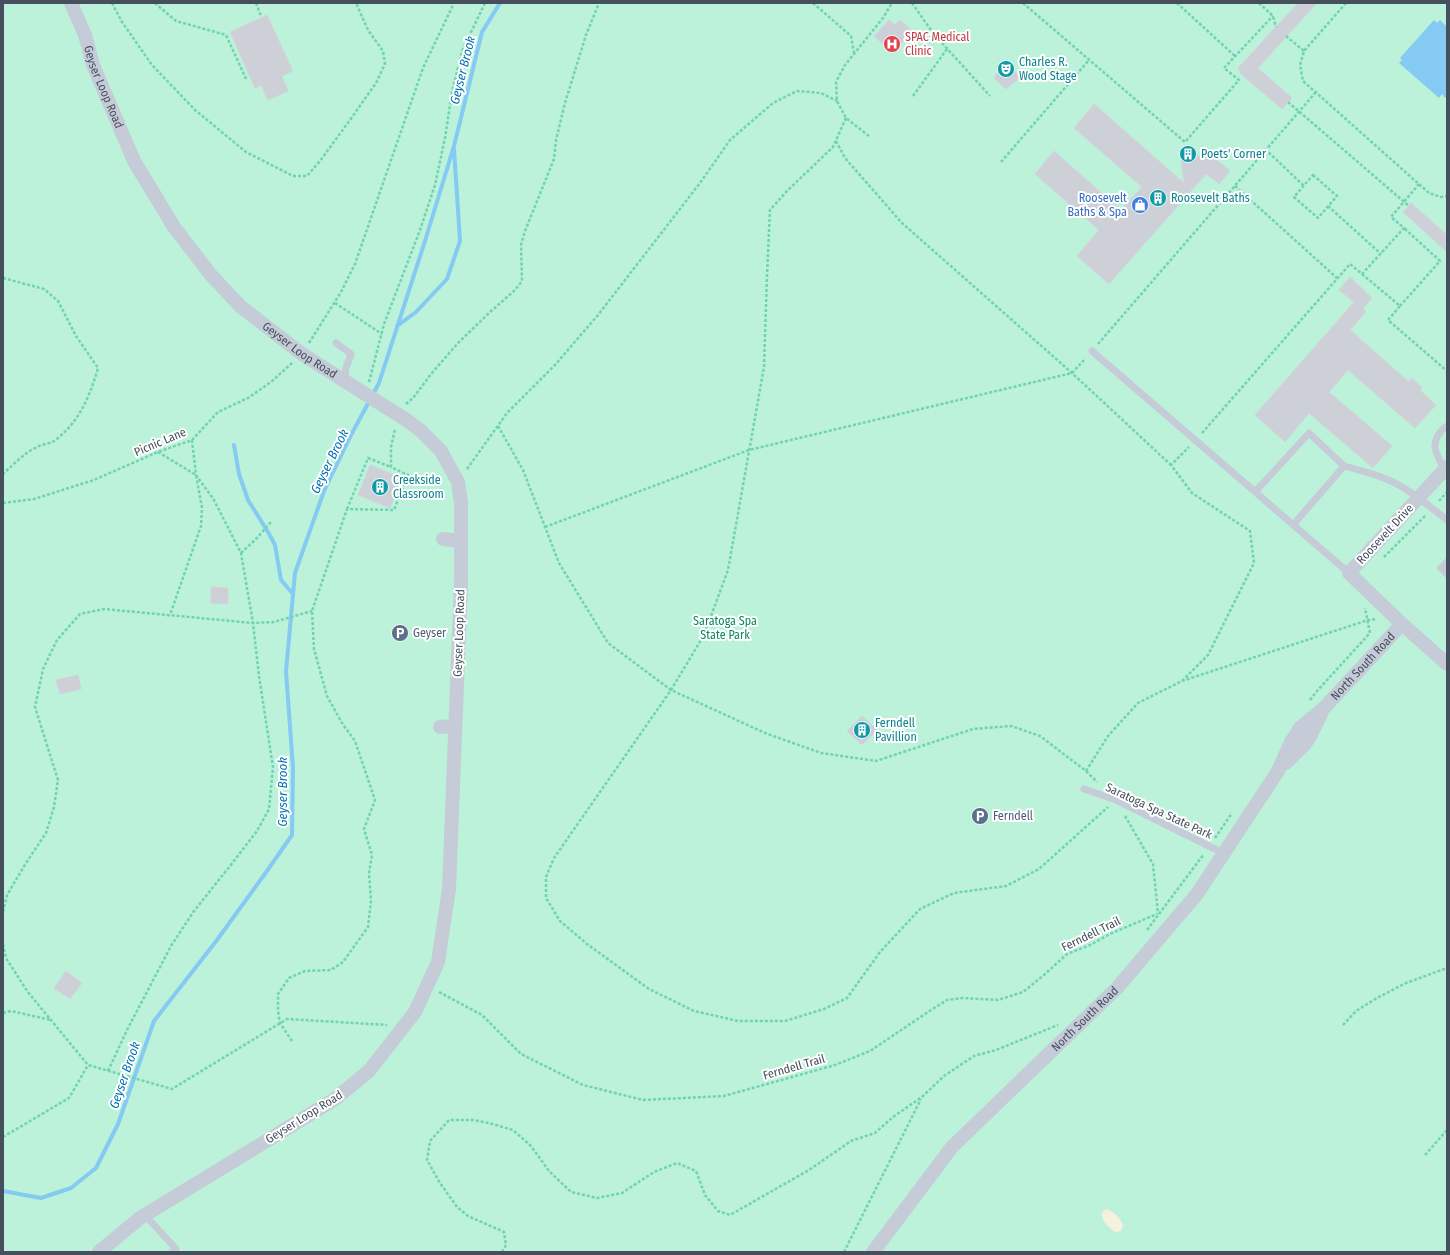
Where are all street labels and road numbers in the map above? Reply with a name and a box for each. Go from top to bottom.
street label: Geyser Loop Road [81,44,126,130]
street label: Geyser Loop Road [260,319,340,381]
street label: Picnic Lane [132,425,188,459]
street label: Roosevelt Drive [1354,501,1416,567]
street label: Geyser Loop Road [450,589,468,677]
street label: North South Road [1328,629,1398,703]
street label: Saratoga Spa State Park [1103,780,1215,842]
street label: Ferndell Trail [1059,914,1123,954]
street label: North South Road [1049,984,1121,1054]
street label: Ferndell Trail [761,1051,827,1083]
street label: Geyser Loop Road [263,1088,345,1146]

